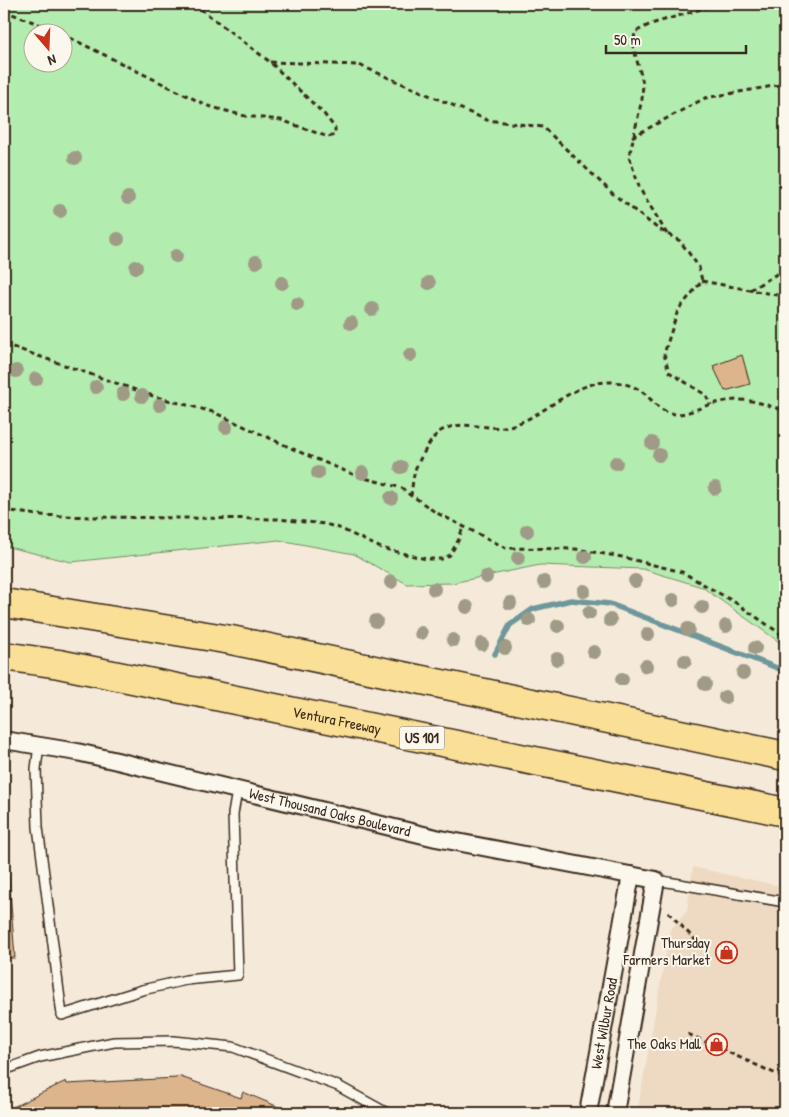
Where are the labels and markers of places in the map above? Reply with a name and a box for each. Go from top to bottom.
place label: Thursday Farmers Market [623,932,711,970]
shop icon: Thursday Farmers Market [714,940,738,964]
shop icon: The Oaks Mall [705,1032,729,1056]
place label: The Oaks Mall [627,1033,702,1054]

